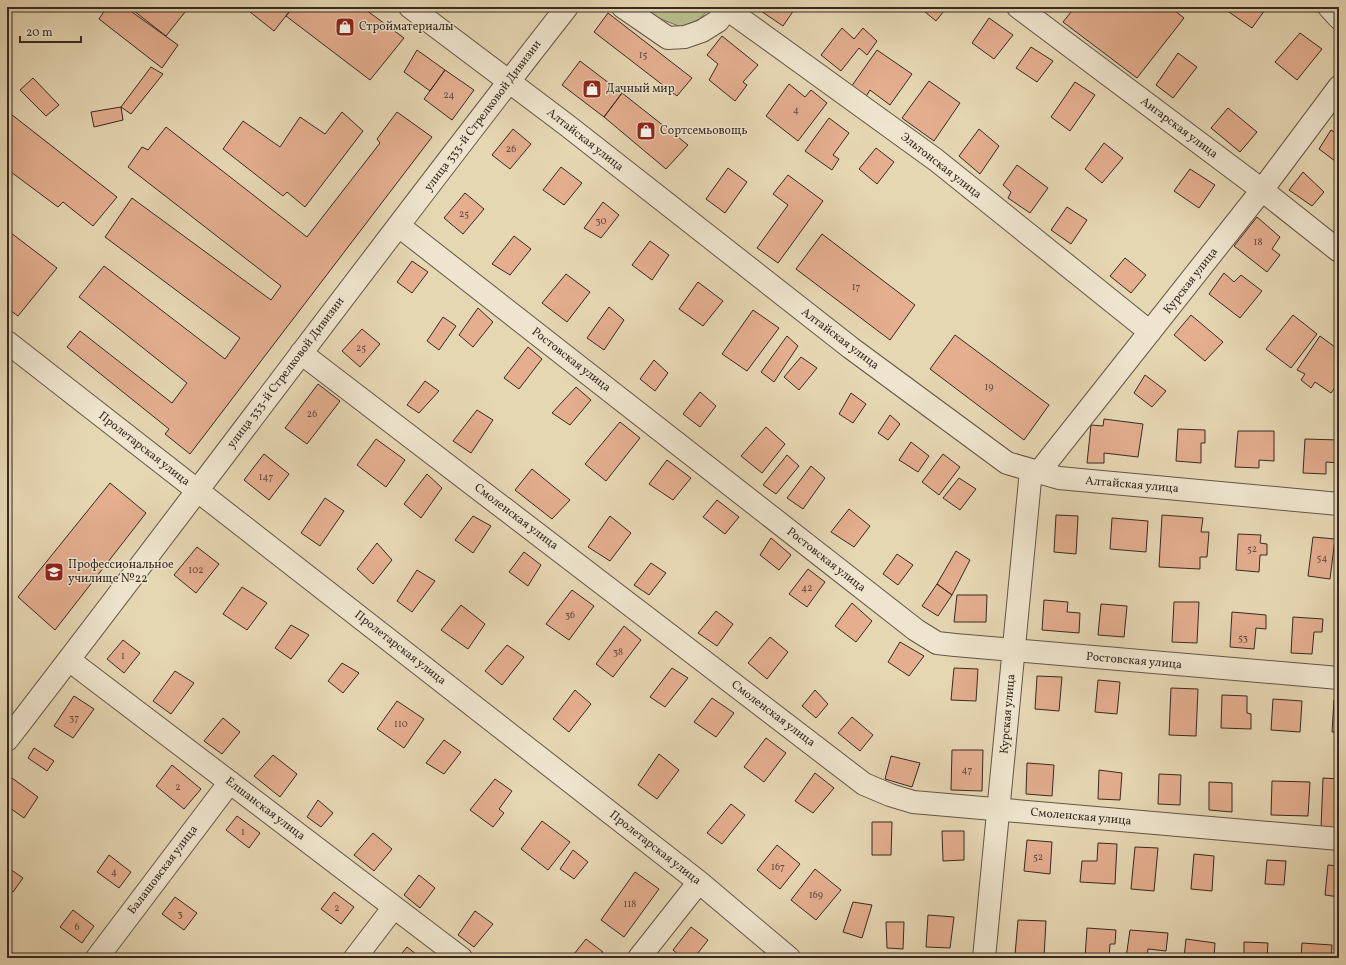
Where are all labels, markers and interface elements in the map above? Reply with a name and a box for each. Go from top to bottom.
shop icon: Стройматериалы [334,16,356,38]
scale bar [20,18,81,44]
place label: Стройматериалы [359,19,454,35]
text: 20 m [26,25,53,41]
street label: улица 333-й Стрелковой Дивизии [421,37,545,195]
house number: 15 [639,48,648,62]
shop icon: Дачный мир [581,78,603,100]
place label: Дачный мир [606,81,675,97]
house number: 24 [443,88,455,102]
street label: Ангарская улица [1137,94,1221,162]
house number: 4 [793,103,799,117]
street label: Алтайская улица [543,105,627,175]
shop icon: Сортсемьовощь [635,120,657,142]
place label: Сортсемьовощь [660,123,747,139]
street label: Эльтонская улица [897,129,985,203]
house number: 26 [506,142,516,156]
house number: 25 [459,207,469,221]
house number: 30 [596,214,606,228]
house number: 18 [1254,235,1262,249]
street label: Курская улица [1160,244,1222,317]
house number: 17 [852,280,861,294]
street label: улица 333-й Стрелковой Дивизии [224,294,348,452]
street label: Алтайская улица [798,304,882,374]
street label: Ростовская улица [528,324,614,396]
house number: 25 [356,341,366,355]
house number: 19 [984,380,994,394]
house number: 26 [307,407,317,421]
street label: Пролетарская улица [95,408,193,490]
house number: 147 [259,470,273,484]
street label: Алтайская улица [1085,473,1179,497]
street label: Смоленская улица [471,480,561,554]
street label: Ростовская улица [783,524,869,596]
house number: 52 [1247,542,1257,556]
house number: 54 [1317,551,1327,565]
place label: Профессиональное училище №22 [68,557,174,587]
school or university icon: Профессиональное училище №22 [43,561,65,583]
house number: 102 [188,563,204,577]
house number: 42 [801,581,813,595]
street label: Пролетарская улица [351,607,449,689]
house number: 36 [565,608,575,622]
house number: 53 [1238,631,1248,645]
house number: 38 [613,645,623,659]
house number: 1 [121,649,125,663]
street label: Ростовская улица [1085,649,1183,673]
street label: Курская улица [997,673,1019,755]
street label: Смоленская улица [728,677,818,751]
house number: 37 [69,711,79,725]
house number: 110 [394,717,408,731]
house number: 47 [962,763,973,777]
street label: Елшанская улица [222,774,308,844]
house number: 2 [175,780,181,794]
street label: Смоленская улица [1030,805,1132,829]
street label: Пролетарская улица [606,807,704,889]
street label: Балашовская улица [124,822,202,918]
house number: 1 [241,825,245,839]
house number: 52 [1033,850,1043,864]
house number: 167 [771,860,785,874]
house number: 4 [111,865,117,879]
house number: 169 [809,888,823,902]
house number: 118 [624,897,636,911]
house number: 2 [334,901,340,915]
house number: 3 [177,907,183,921]
house number: 6 [74,920,80,934]

